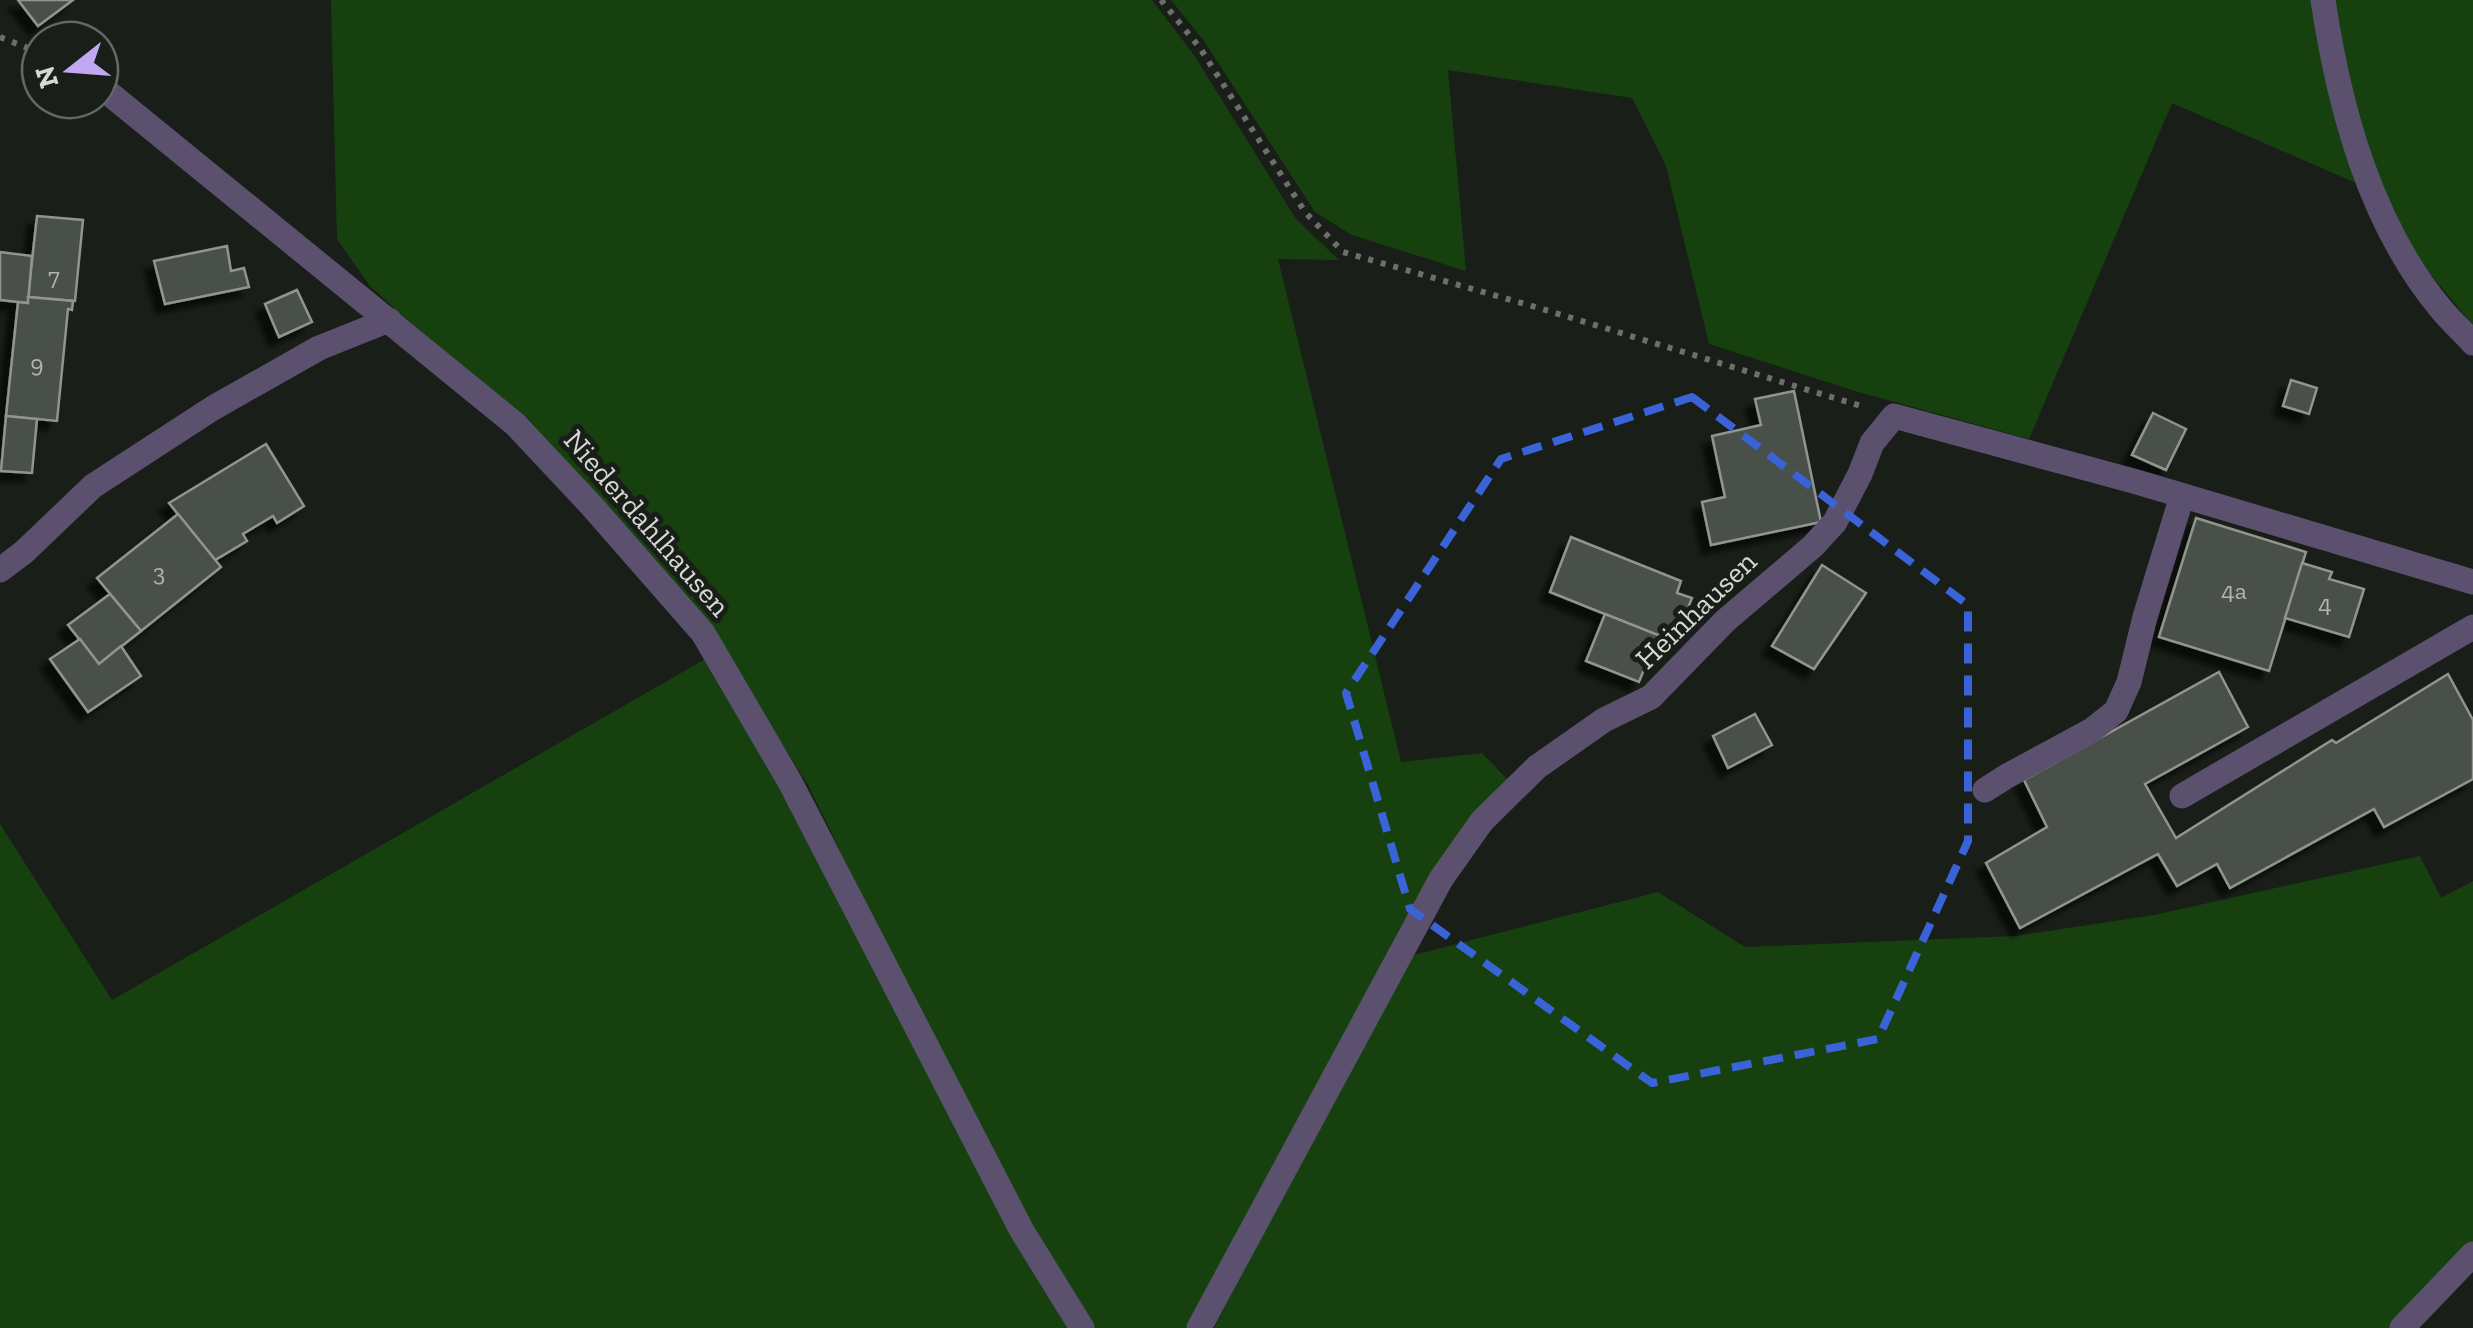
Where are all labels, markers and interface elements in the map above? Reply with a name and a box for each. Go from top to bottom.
north arrow [20,20,120,120]
text: N [28,62,65,92]
house number: 7 [48,261,60,291]
house number: 9 [30,348,44,378]
street label: Niederdahlhausen [556,422,738,624]
street label: Heinhausen [1628,543,1764,677]
house number: 3 [153,557,165,587]
house number: 4a [2221,575,2247,605]
house number: 4 [2318,588,2332,618]

